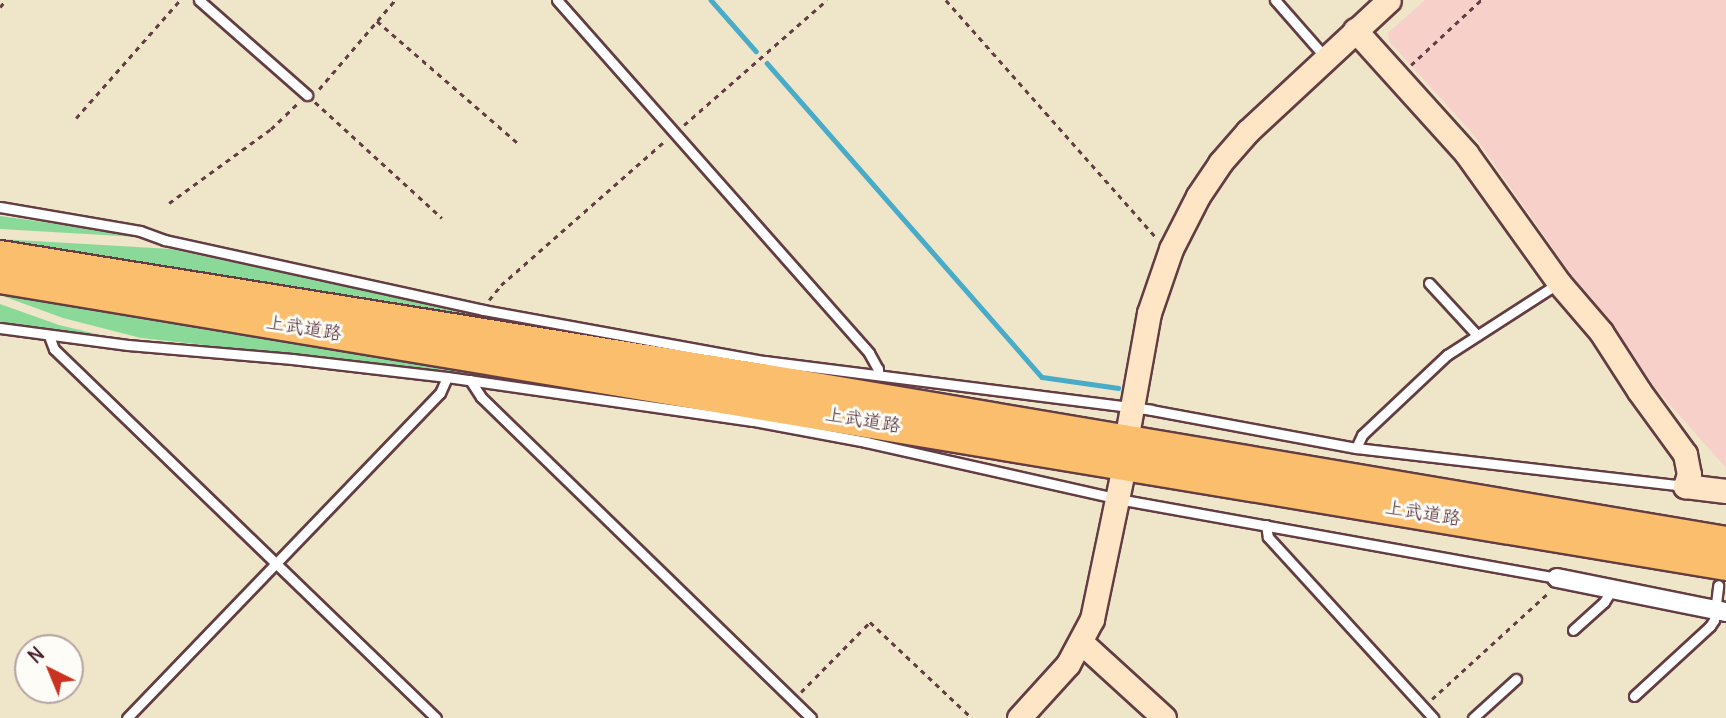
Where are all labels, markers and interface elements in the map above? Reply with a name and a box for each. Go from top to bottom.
street label: 上武道路 [265,311,343,345]
street label: 上武道路 [824,403,902,437]
street label: 上武道路 [1384,496,1462,530]
north arrow [14,634,84,704]
text: N [23,642,49,668]

